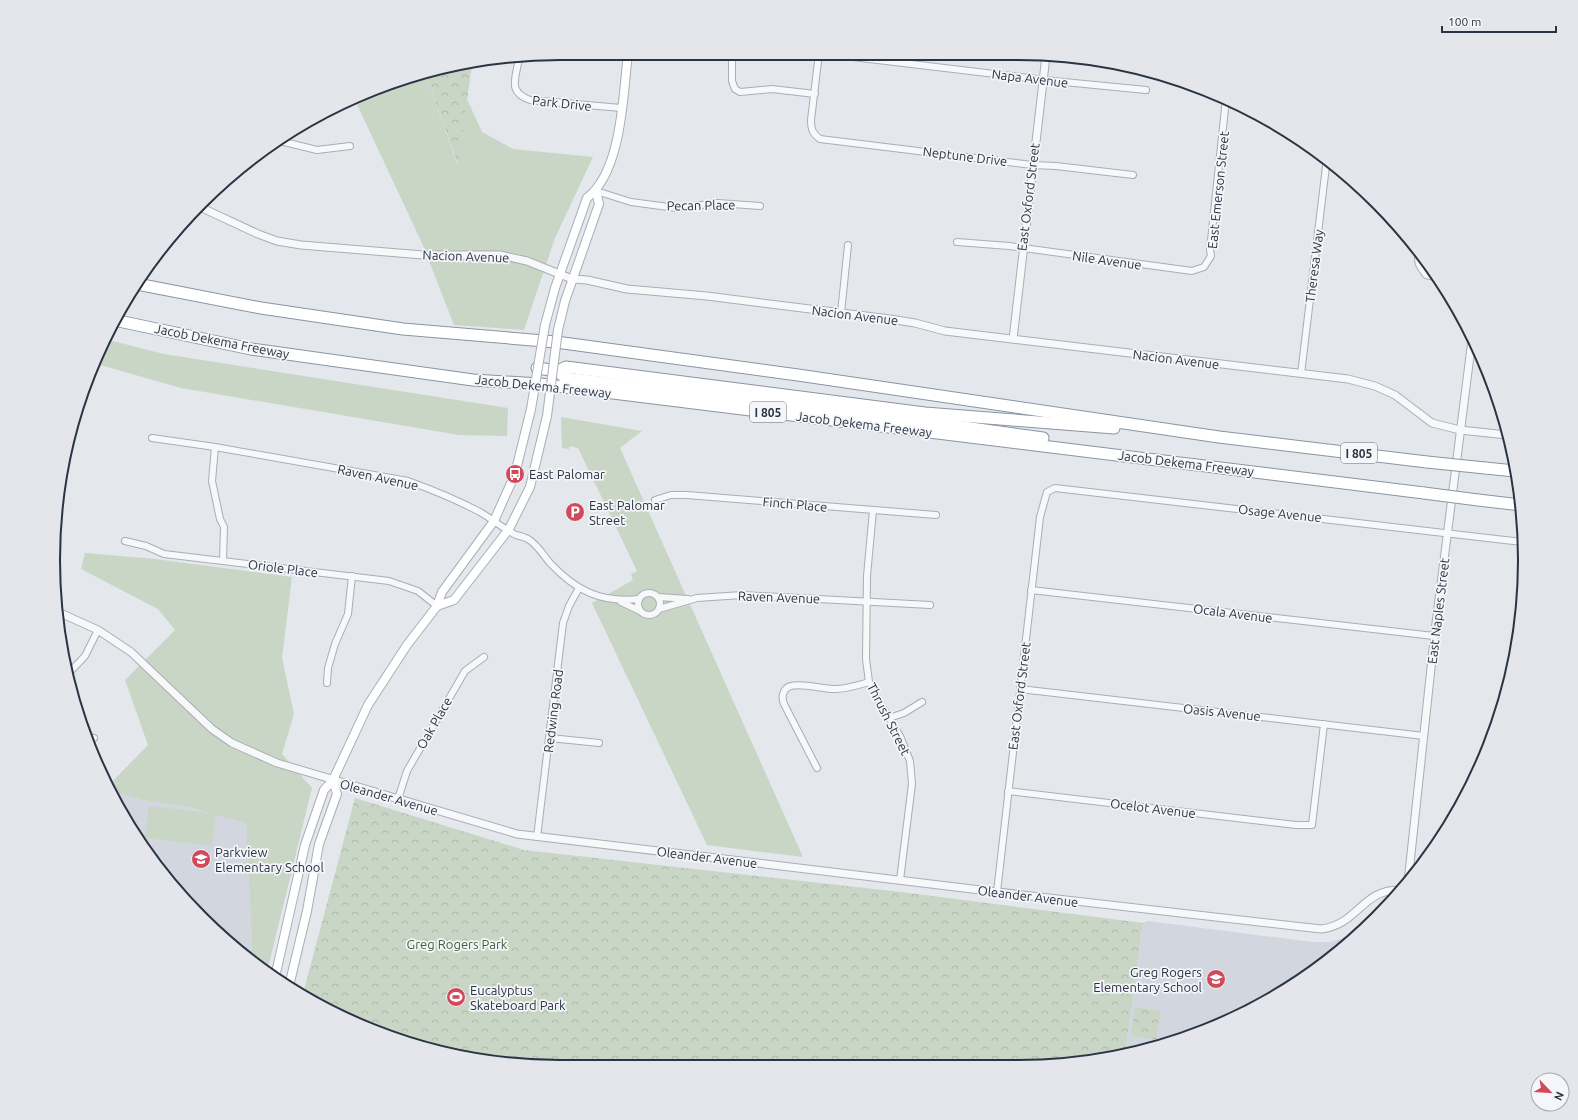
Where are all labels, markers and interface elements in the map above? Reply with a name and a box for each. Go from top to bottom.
scale bar [1442,8,1556,34]
text: 100 m [1448,15,1481,28]
street label: Napa Avenue [991,66,1069,90]
street label: Park Drive [532,93,592,113]
street label: East Emerson Street [1205,130,1231,250]
street label: East Oxford Street [1014,142,1042,252]
street label: Neptune Drive [922,144,1008,168]
street label: Pecan Place [666,197,736,213]
street label: Theresa Way [1303,228,1325,304]
street label: Nacion Avenue [422,247,510,265]
street label: Nile Avenue [1071,248,1143,272]
street label: Nacion Avenue [811,303,899,327]
street label: Jacob Dekema Freeway [153,321,291,361]
street label: Nacion Avenue [1132,347,1220,371]
street label: Jacob Dekema Freeway [474,372,612,400]
road number: I 805 [750,402,786,422]
street label: Jacob Dekema Freeway [795,409,933,439]
road number: I 805 [1341,443,1377,463]
street label: Jacob Dekema Freeway [1117,448,1255,478]
street label: Raven Avenue [336,462,420,492]
bus stop icon: East Palomar [504,463,526,485]
place label: East Palomar [529,467,605,481]
street label: Finch Place [762,494,828,514]
place label: East Palomar Street [589,498,665,527]
parking icon: East Palomar Street [564,501,586,523]
street label: Osage Avenue [1238,502,1322,524]
street label: Oriole Place [247,557,319,579]
street label: East Naples Street [1425,557,1451,665]
street label: Raven Avenue [738,589,820,605]
street label: Ocala Avenue [1193,601,1273,625]
street label: East Oxford Street [1005,641,1033,751]
street label: Redwing Road [541,668,565,754]
street label: Thrush Street [865,680,913,758]
street label: Oak Place [414,695,454,751]
street label: Oasis Avenue [1182,701,1262,723]
street label: Oleander Avenue [338,776,440,818]
street label: Ocelot Avenue [1109,796,1197,820]
street label: Oleander Avenue [656,844,758,870]
place label: Parkview Elementary School [215,845,324,874]
school or university icon: Parkview Elementary School [190,848,212,870]
street label: Oleander Avenue [977,883,1079,909]
park label: Greg Rogers Park [407,937,508,951]
place label: Greg Rogers Elementary School [1093,965,1203,994]
school or university icon: Greg Rogers Elementary School [1205,968,1227,990]
place label: Eucalyptus Skateboard Park [470,983,566,1012]
sports icon: Eucalyptus Skateboard Park [445,986,467,1008]
north arrow [1530,1072,1570,1112]
text: N [1552,1090,1566,1102]

